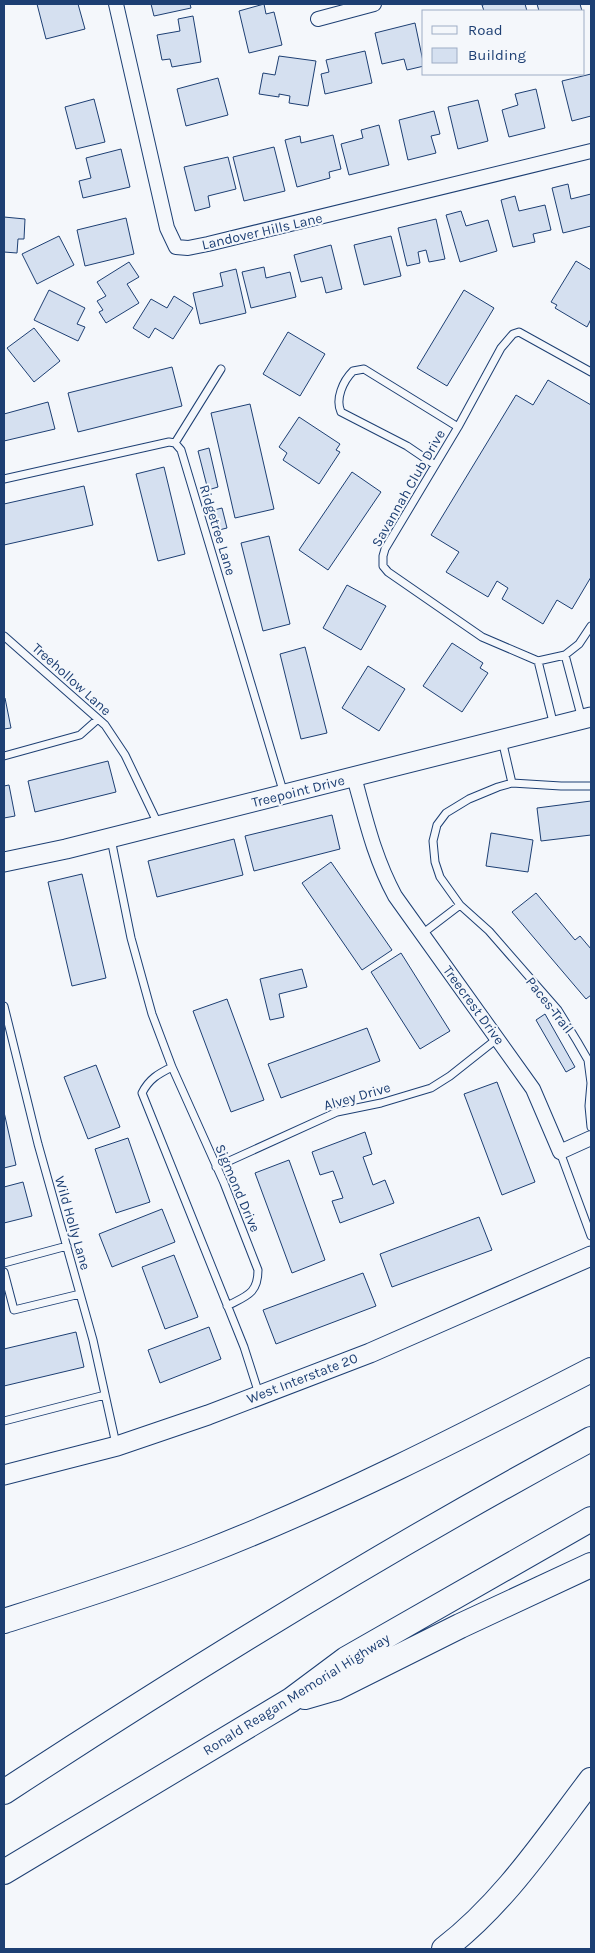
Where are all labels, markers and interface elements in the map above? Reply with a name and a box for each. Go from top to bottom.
legend [422,10,585,75]
text: Road [468,21,503,39]
text: Building [468,46,526,64]
street label: Landover Hills Lane [200,209,324,254]
street label: Savannah Club Drive [368,427,449,550]
street label: Ridgetree Lane [196,483,239,578]
street label: Treehollow Lane [29,639,115,719]
street label: Treepoint Drive [250,772,346,811]
street label: Treecrest Drive [439,962,508,1048]
street label: Paces Trail [522,974,577,1037]
street label: Alvey Drive [322,1079,393,1114]
street label: Sigmond Drive [211,1142,264,1235]
street label: Wild Holly Lane [51,1174,94,1272]
street label: West Interstate 20 [244,1349,360,1407]
street label: Ronald Reagan Memorial Highway [200,1629,393,1759]

